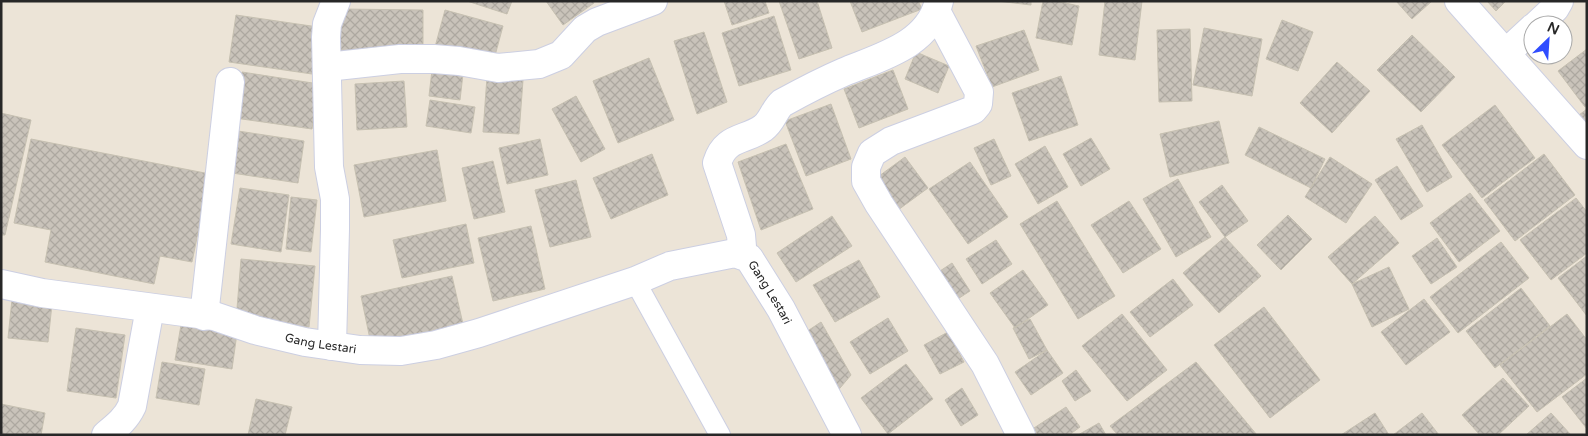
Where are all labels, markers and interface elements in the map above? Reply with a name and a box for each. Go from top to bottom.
north arrow [1523,15,1573,65]
text: N [1545,19,1562,39]
street label: Gang Lestari [745,258,795,327]
street label: Gang Lestari [284,330,357,356]

